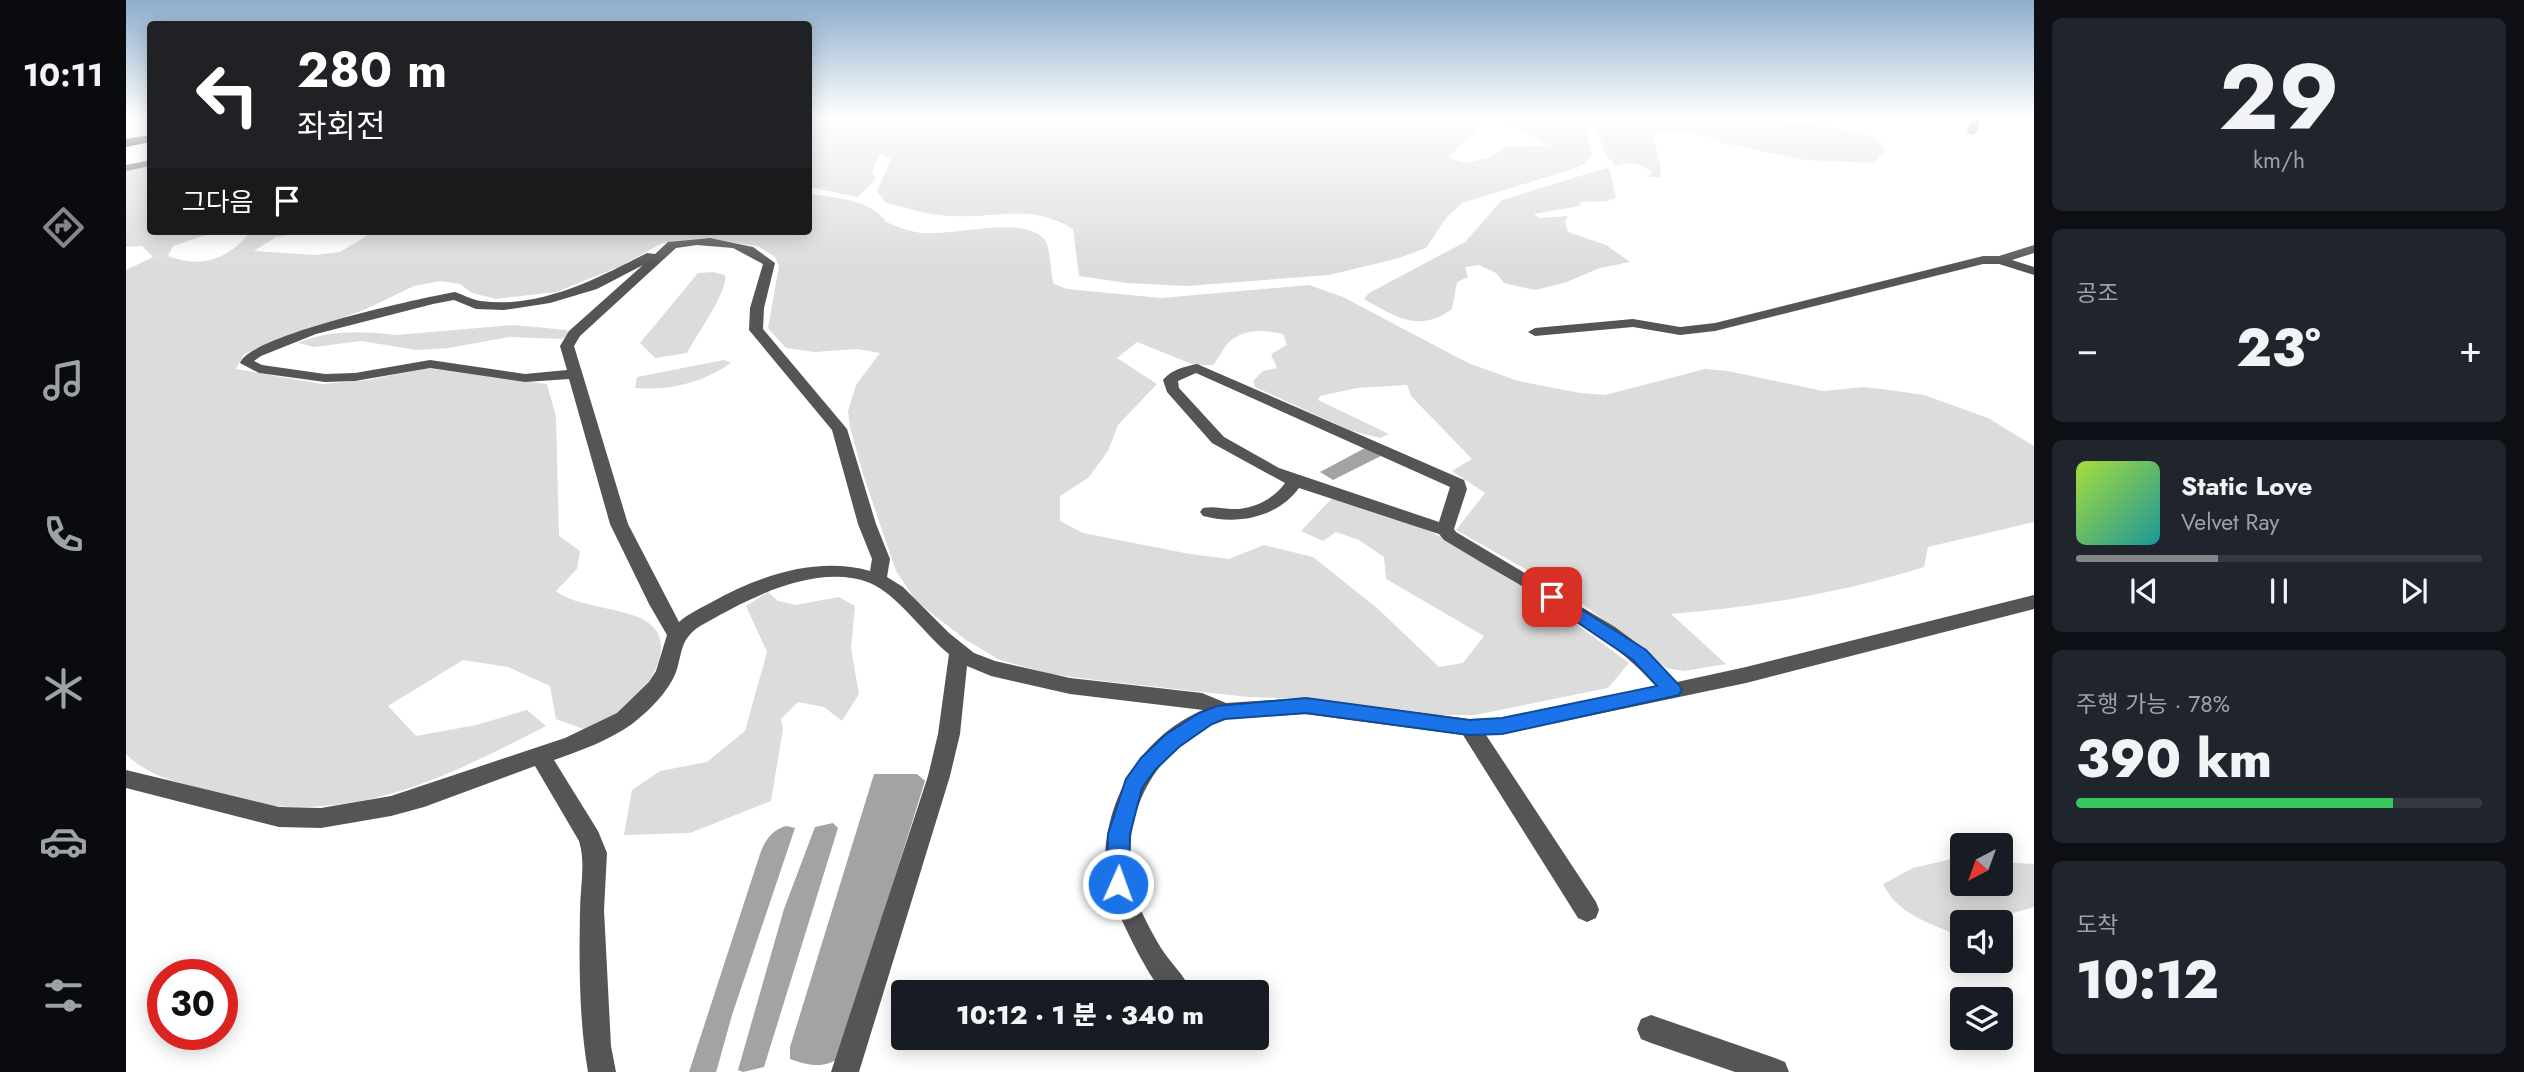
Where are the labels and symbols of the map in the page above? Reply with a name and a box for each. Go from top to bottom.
pin [1522,567,1582,627]
north arrow [1950,833,2012,896]
position arrow [1081,847,1155,921]
speed limit sign: 30 [147,959,238,1050]

